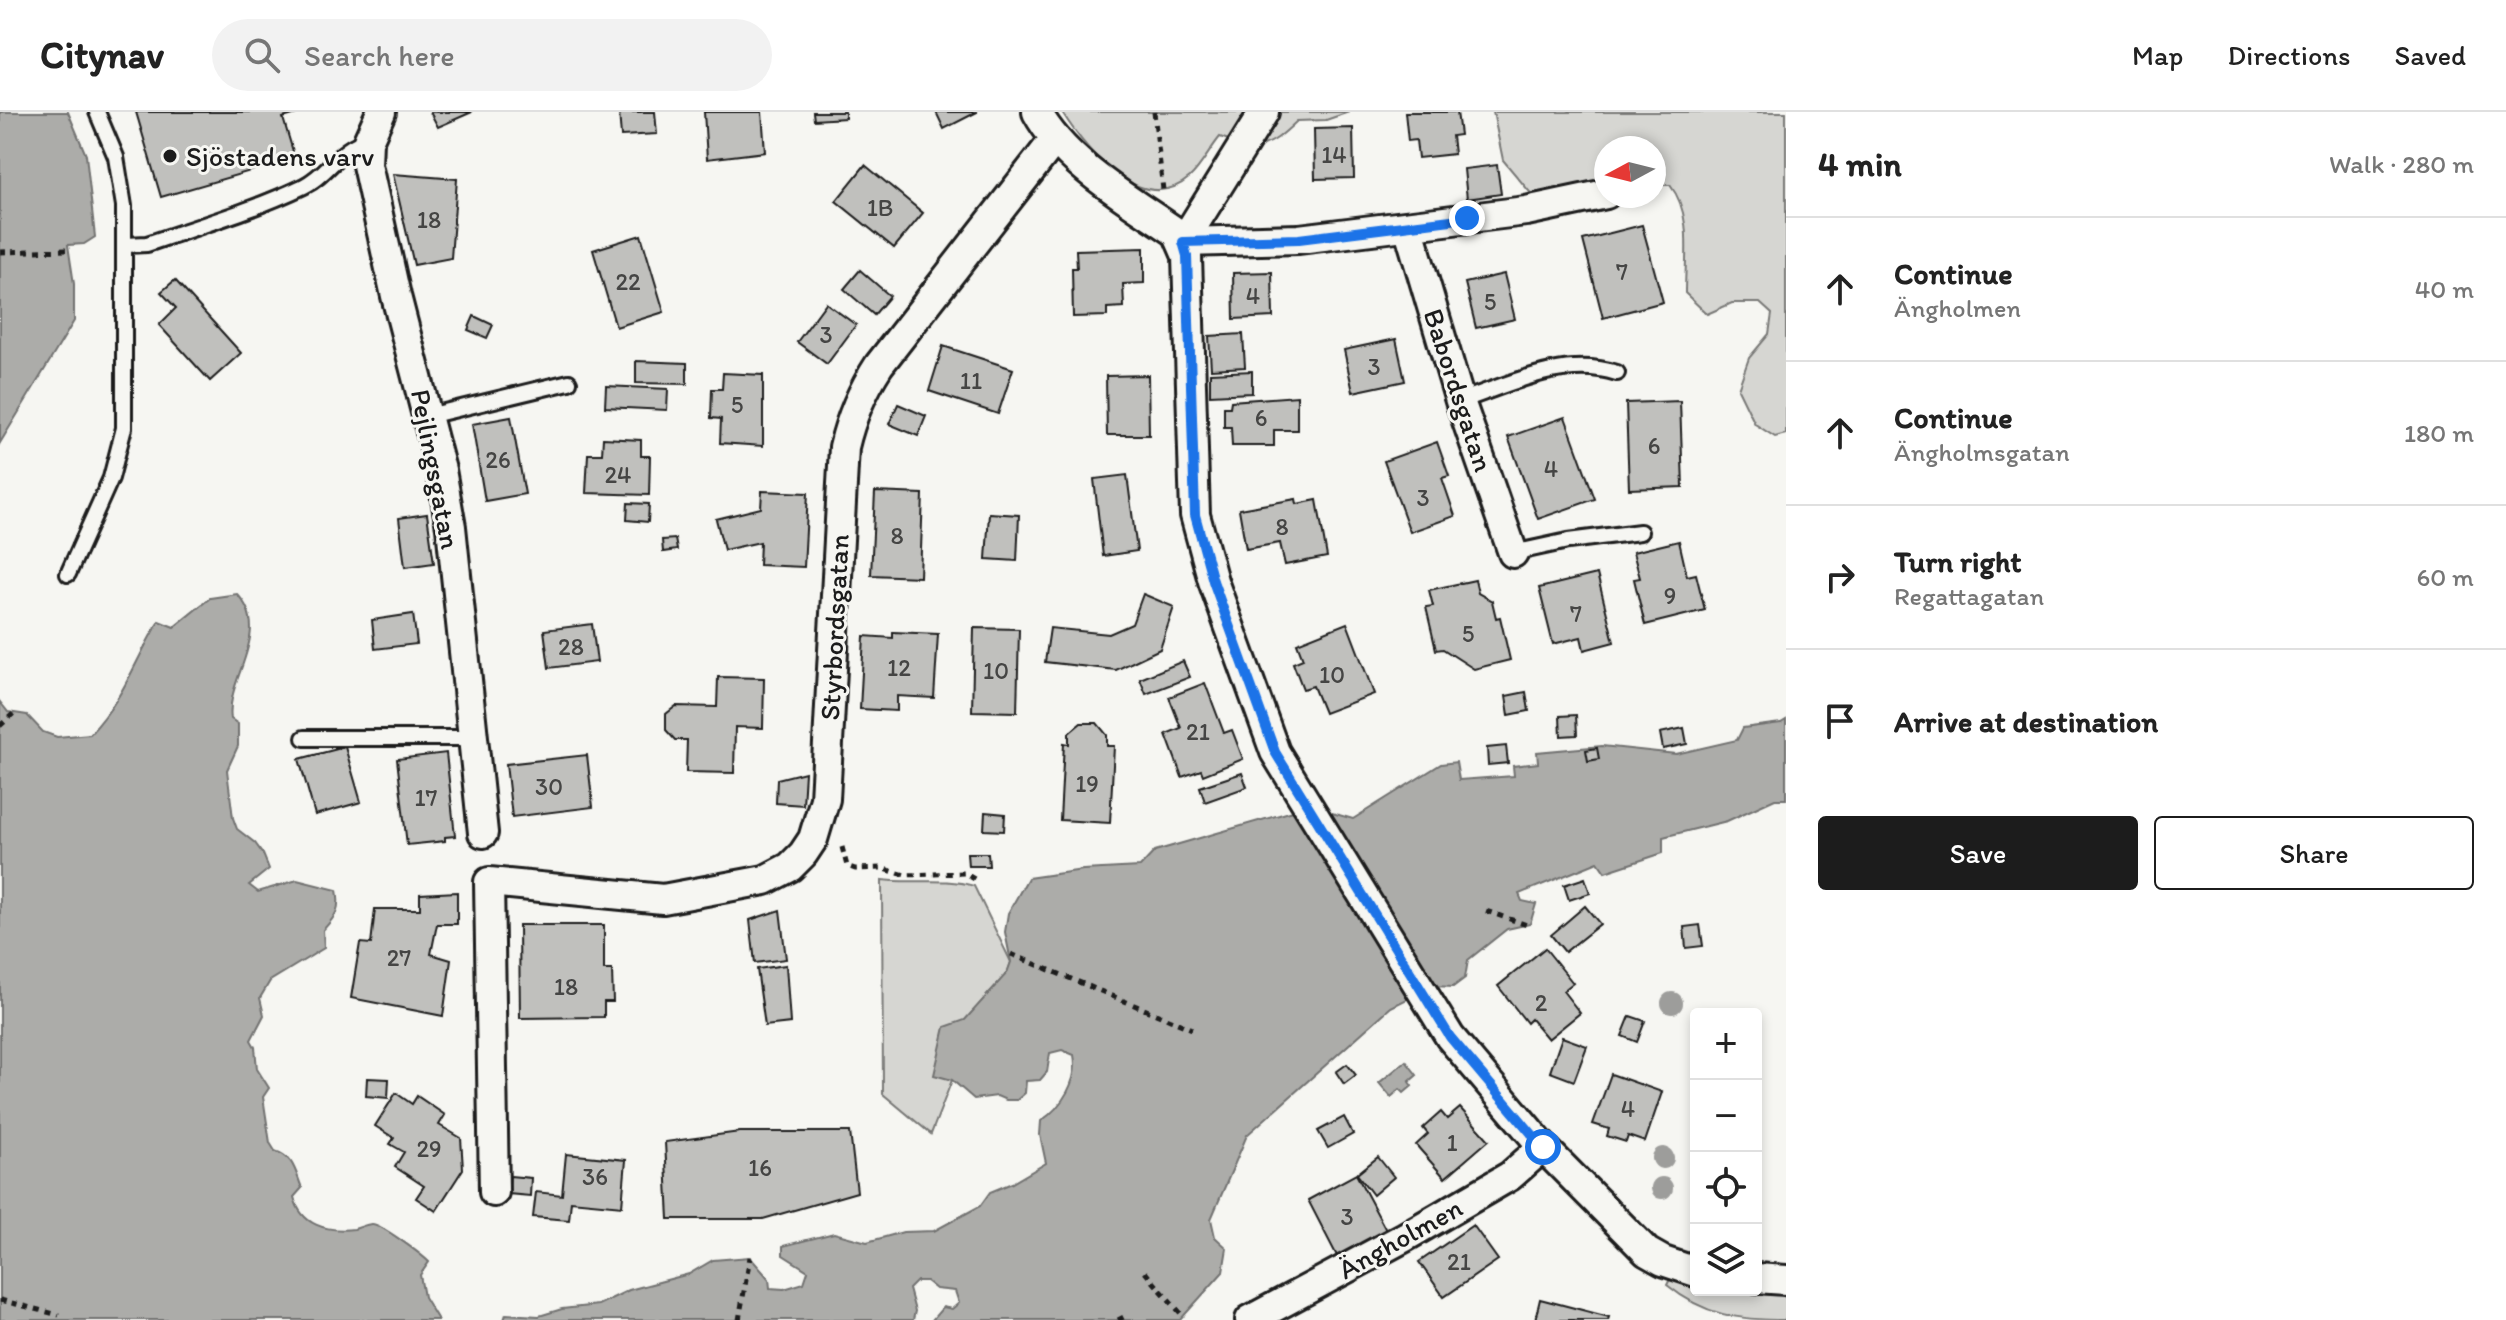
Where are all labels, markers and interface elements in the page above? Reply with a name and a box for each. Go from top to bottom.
search box [212,19,772,91]
text: Citynav [40,32,164,78]
icon: search [240,33,284,77]
text: Search here [304,37,455,74]
text: Map [2132,38,2183,72]
text: Directions [2227,38,2351,72]
text: Saved [2395,38,2466,72]
north arrow [1594,136,1666,208]
place label: Sjöstadens varv [186,139,374,173]
house number: 14 [1321,140,1347,169]
text: 4 min [1818,144,1902,185]
marker: Sjöstadens varv [161,147,179,165]
text: Walk · 280 m [2329,148,2474,180]
house number: 1B [867,193,893,222]
route end [1449,200,1485,236]
house number: 18 [417,205,441,234]
text: Continue [1894,255,2013,292]
house number: 7 [1616,257,1628,286]
house number: 22 [615,267,641,296]
icon: ahead [1818,267,1862,311]
text: 40 m [2415,273,2474,305]
house number: 4 [1246,281,1260,310]
house number: 5 [1484,287,1496,316]
text: Ängholmen [1894,292,2021,324]
street label: Babordsgatan [1417,304,1501,476]
house number: 3 [819,320,833,349]
house number: 3 [1367,352,1381,381]
house number: 11 [960,366,982,395]
street label: Pejlingsgatan [404,386,468,552]
house number: 5 [731,390,743,419]
text: Continue [1894,399,2013,436]
house number: 6 [1255,403,1267,432]
icon: ahead [1818,411,1862,455]
text: 180 m [2404,417,2474,449]
house number: 6 [1648,431,1660,460]
text: Ängholmsgatan [1894,436,2070,468]
house number: 26 [485,445,511,474]
house number: 4 [1544,454,1558,483]
house number: 24 [604,460,632,489]
house number: 3 [1416,483,1430,512]
house number: 8 [1275,512,1289,541]
house number: 8 [890,521,904,550]
street label: Styrbordsgatan [812,533,856,721]
text: Turn right [1894,543,2022,580]
icon: right [1818,555,1862,599]
text: 60 m [2417,561,2474,593]
text: Regattagatan [1894,580,2044,612]
house number: 9 [1664,581,1676,610]
house number: 7 [1570,599,1582,628]
house number: 5 [1462,619,1474,648]
house number: 28 [558,632,584,661]
house number: 12 [887,653,911,682]
house number: 10 [983,656,1009,685]
house number: 10 [1319,660,1345,689]
icon: arrive [1818,699,1862,743]
text: Arrive at destination [1894,703,2158,740]
house number: 21 [1186,717,1210,746]
house number: 19 [1075,769,1099,798]
house number: 30 [535,772,563,801]
house number: 17 [414,783,438,812]
button: Save [1818,816,2138,890]
button: Share [2154,816,2474,890]
house number: 27 [387,943,411,972]
house number: 18 [554,972,578,1001]
house number: 2 [1535,988,1548,1017]
map controls [1690,1008,1762,1296]
button: + [1690,1008,1762,1080]
button: − [1690,1080,1762,1152]
house number: 4 [1621,1094,1635,1123]
house number: 1 [1446,1128,1458,1157]
route start [1525,1129,1561,1165]
house number: 29 [416,1134,442,1163]
button: locate [1690,1152,1762,1224]
house number: 16 [748,1153,772,1182]
house number: 36 [582,1162,608,1191]
street label: Ängholmen [1332,1190,1468,1286]
house number: 3 [1340,1202,1354,1231]
button: layers [1690,1224,1762,1296]
house number: 21 [1447,1247,1471,1276]

